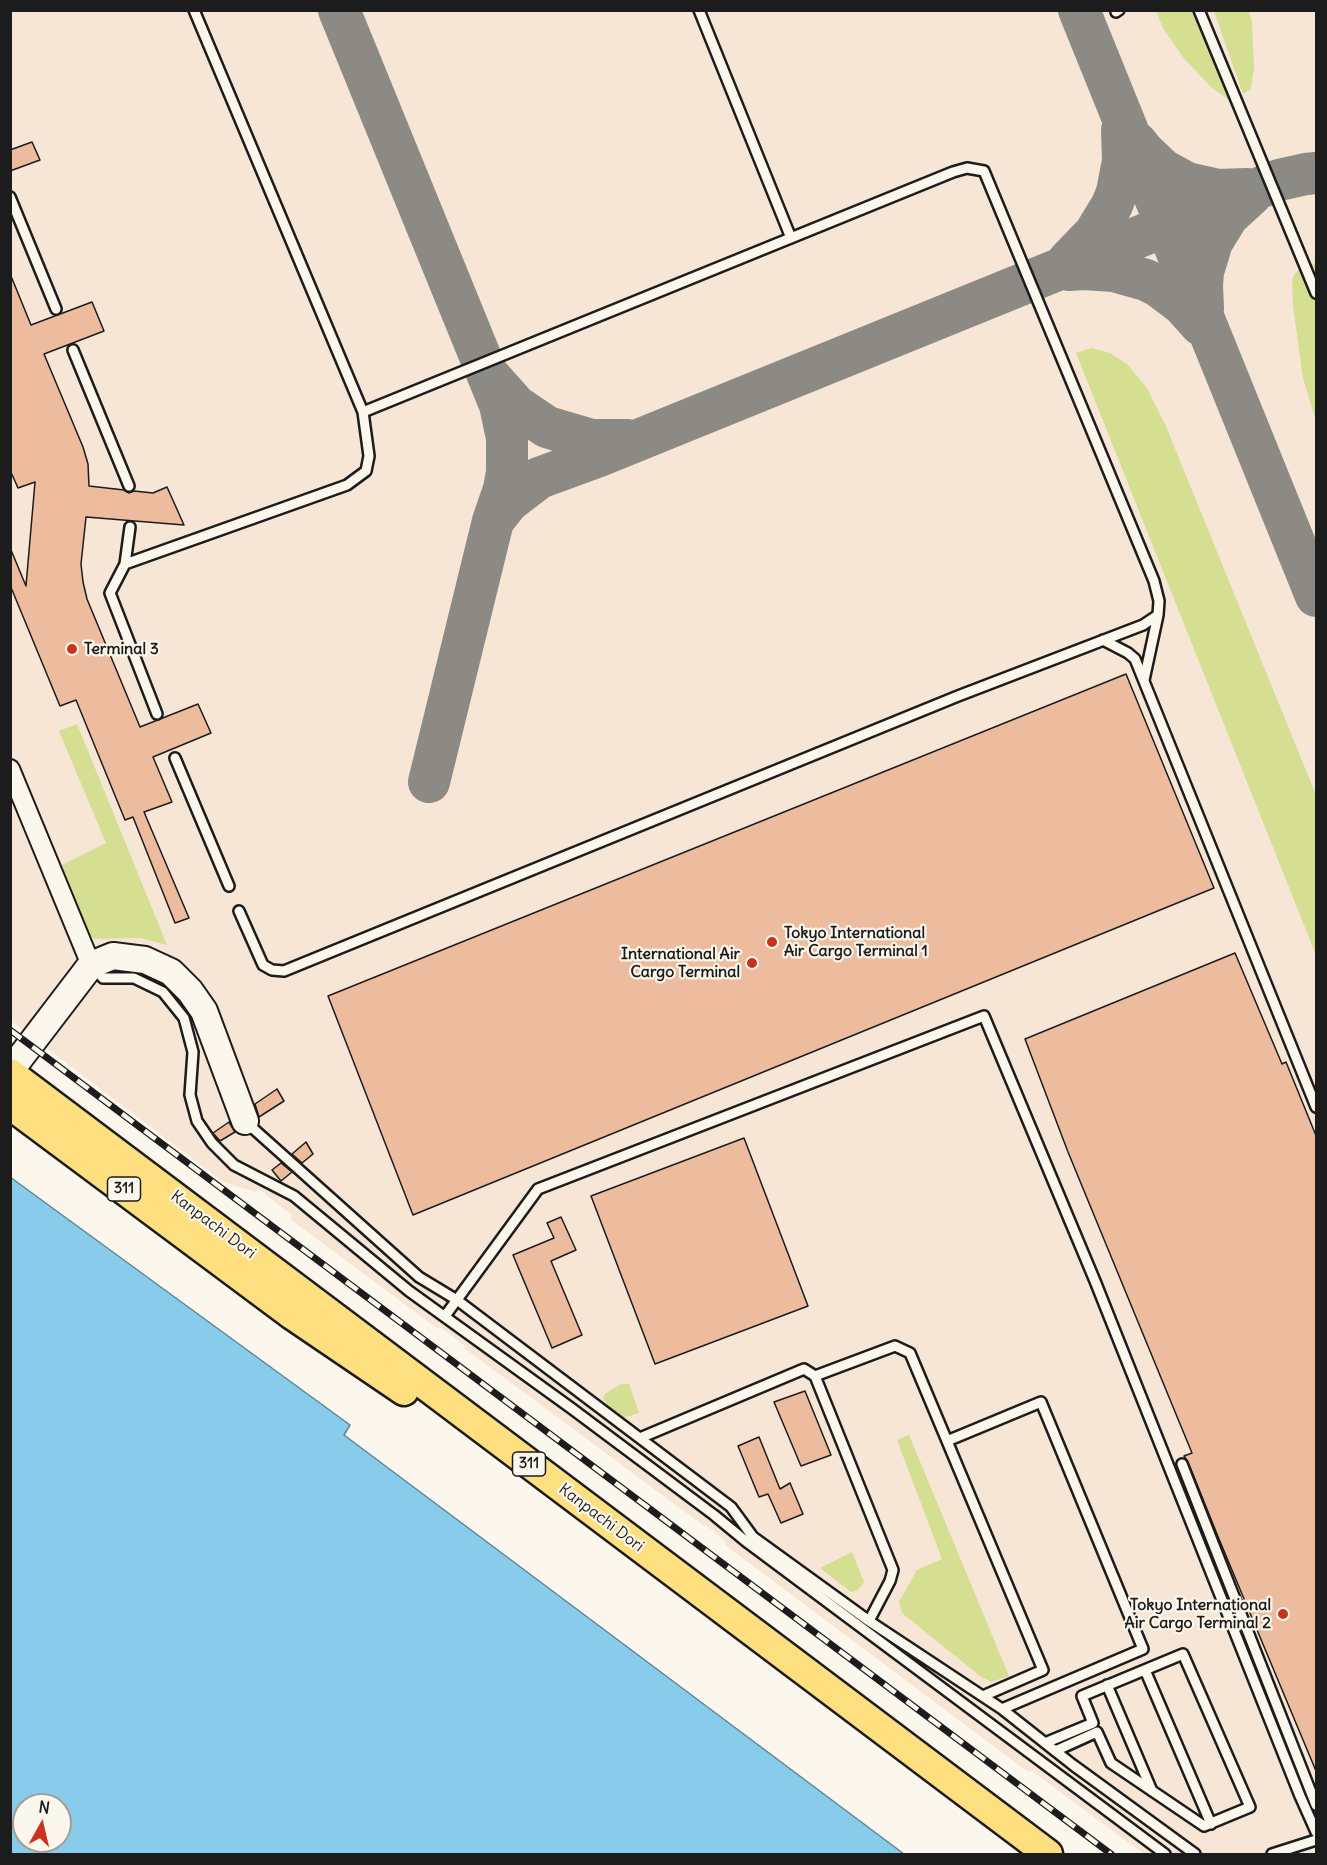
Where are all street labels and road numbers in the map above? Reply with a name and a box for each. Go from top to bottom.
road number: 311 [108,1177,140,1201]
street label: Kanpachi Dori [167,1187,259,1263]
road number: 311 [512,1452,546,1476]
street label: Kanpachi Dori [555,1480,647,1556]

